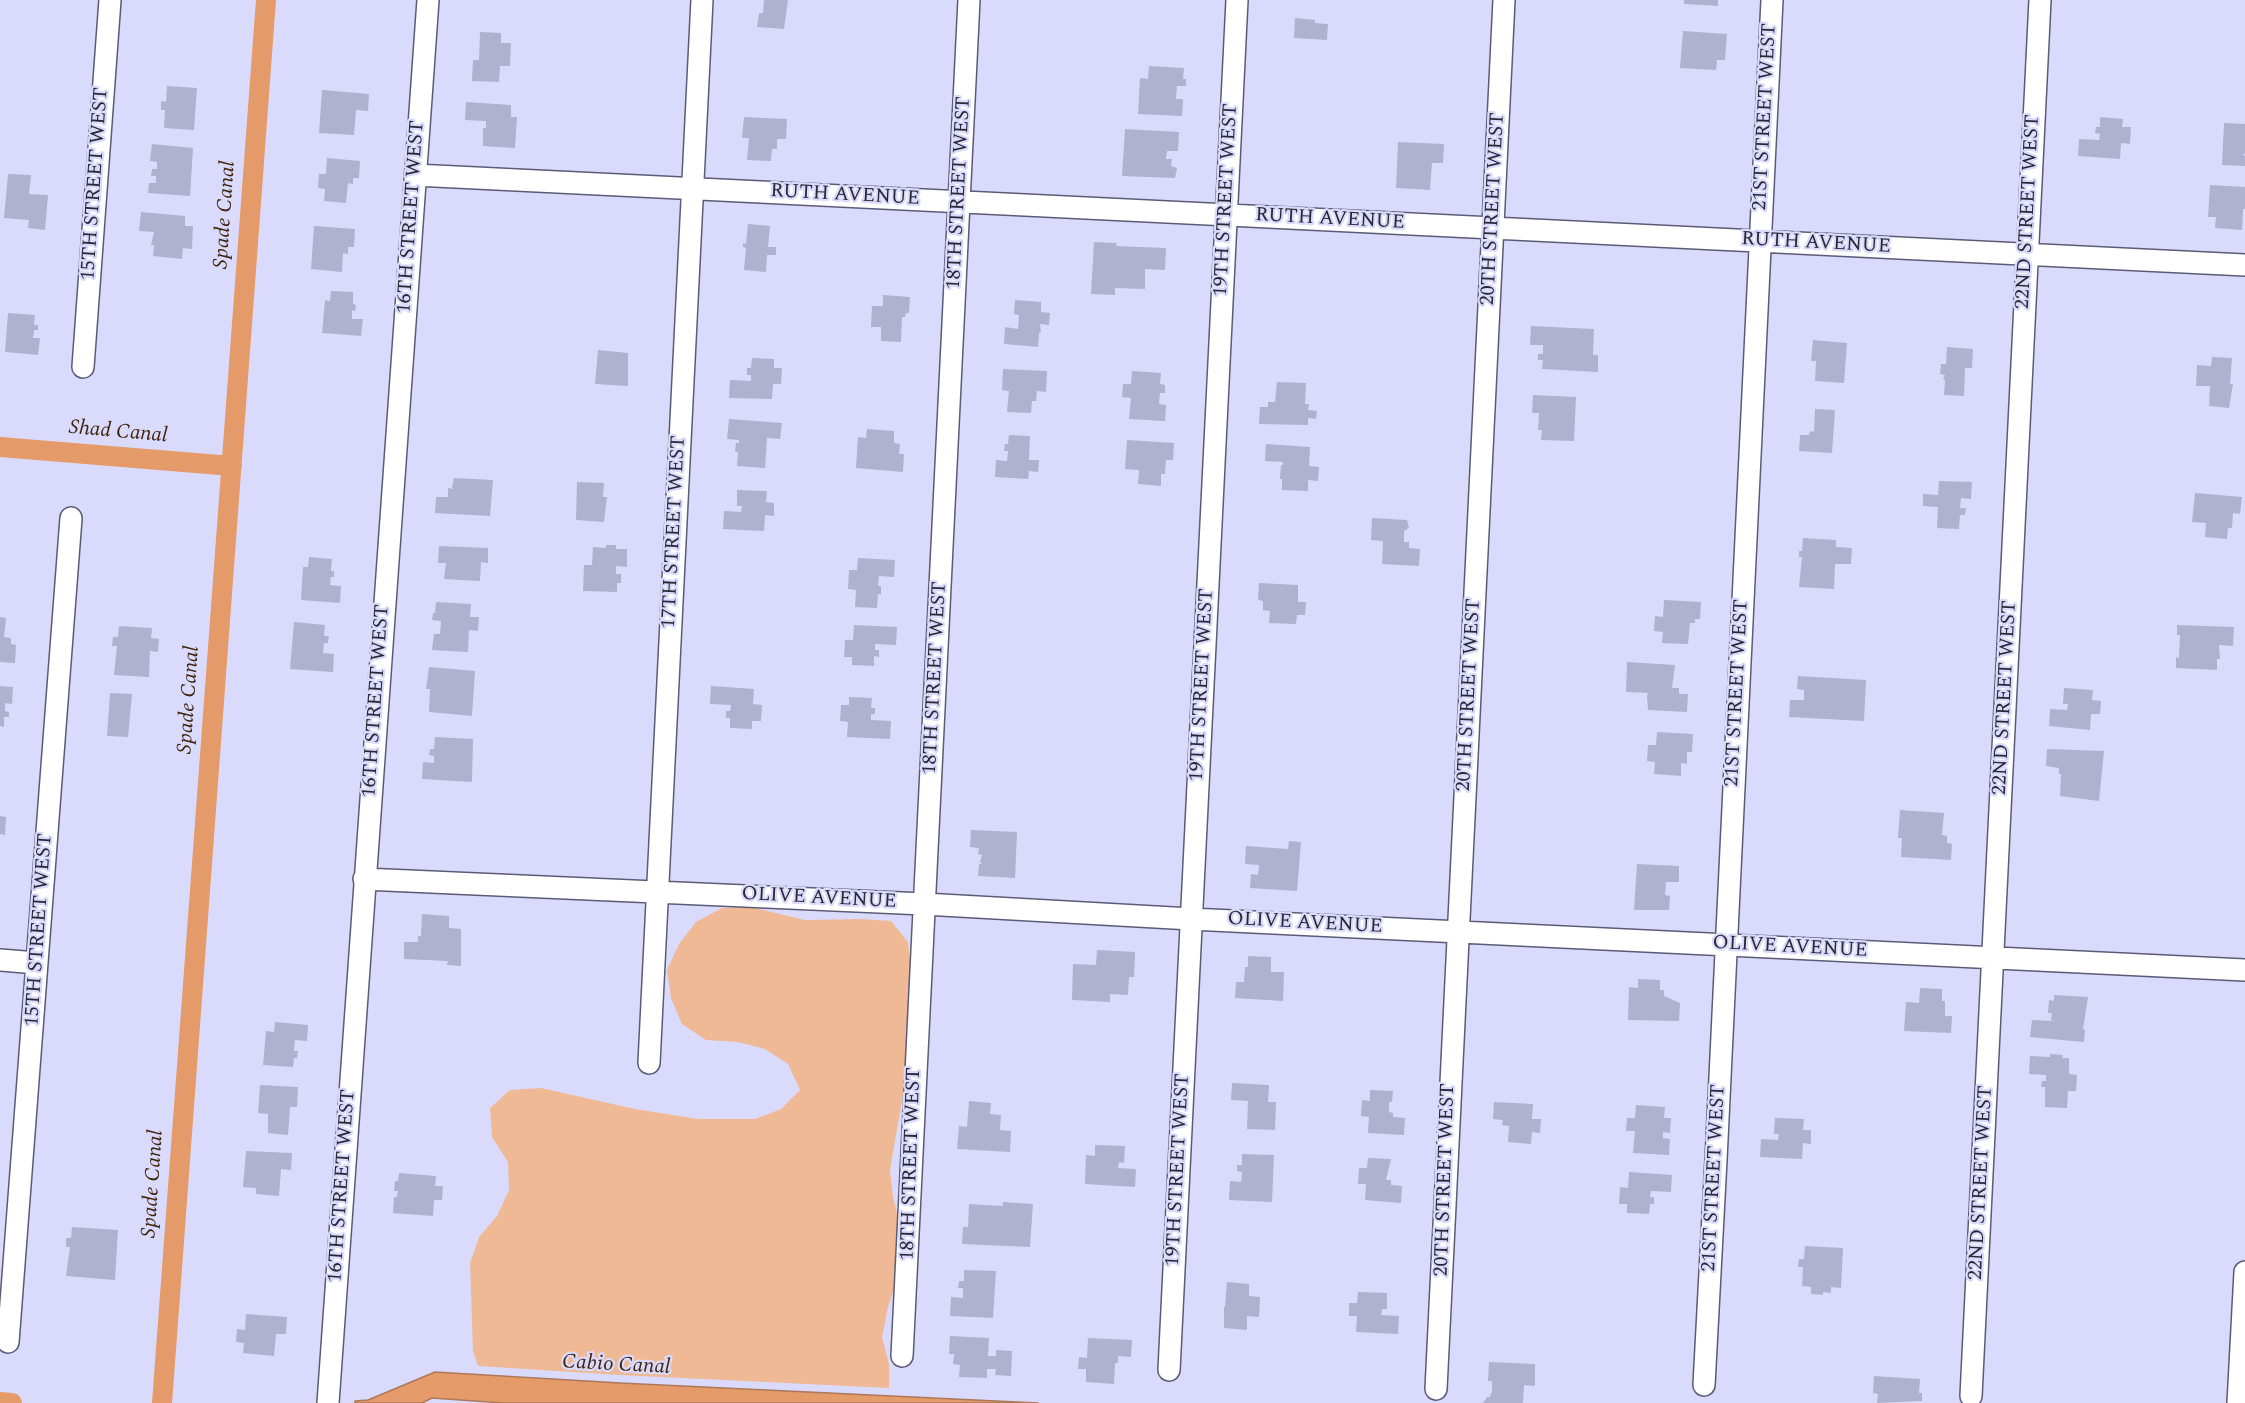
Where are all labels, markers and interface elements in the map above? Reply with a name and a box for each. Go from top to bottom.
street label: 21ST STREET WEST [1749,23,1783,211]
street label: 15TH STREET WEST [77,87,115,281]
street label: 18TH STREET WEST [943,96,977,290]
street label: 19TH STREET WEST [1210,103,1244,297]
street label: 20TH STREET WEST [1477,112,1511,306]
street label: 22ND STREET WEST [2012,114,2046,310]
street label: 16TH STREET WEST [393,120,431,314]
water label: Spade Canal [210,160,242,270]
street label: RUTH AVENUE [770,180,920,212]
street label: RUTH AVENUE [1255,204,1405,236]
street label: RUTH AVENUE [1741,228,1891,260]
water label: Shad Canal [68,416,168,450]
street label: 17TH STREET WEST [658,435,692,629]
street label: 18TH STREET WEST [919,581,953,775]
street label: 19TH STREET WEST [1186,588,1220,782]
street label: 20TH STREET WEST [1453,598,1487,792]
street label: 21ST STREET WEST [1721,599,1755,787]
street label: 22ND STREET WEST [1989,600,2023,796]
street label: 16TH STREET WEST [358,604,396,798]
water label: Spade Canal [174,645,206,755]
street label: 15TH STREET WEST [21,833,59,1027]
street label: OLIVE AVENUE [741,883,897,915]
street label: OLIVE AVENUE [1227,908,1383,940]
street label: OLIVE AVENUE [1712,932,1868,964]
street label: 18TH STREET WEST [897,1067,927,1261]
street label: 19TH STREET WEST [1162,1073,1196,1267]
street label: 20TH STREET WEST [1431,1083,1461,1277]
street label: 21ST STREET WEST [1698,1084,1732,1272]
street label: 22ND STREET WEST [1965,1085,1999,1281]
street label: 16TH STREET WEST [324,1089,362,1283]
water label: Spade Canal [138,1129,170,1239]
water label: Cabio Canal [561,1351,671,1381]

